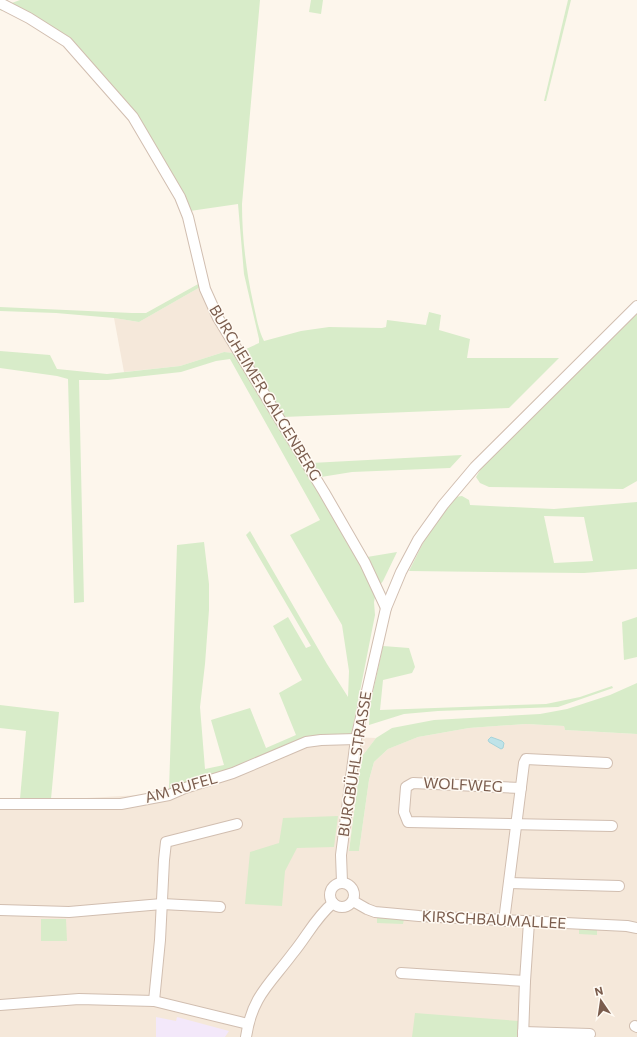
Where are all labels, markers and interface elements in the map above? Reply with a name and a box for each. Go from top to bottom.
street label: BURGHEIMER GALGENBERG [206,301,326,484]
street label: BURGBÜHLSTRASSE [334,690,374,838]
street label: AM RUFEL [142,768,219,806]
street label: WOLFWEG [423,773,503,795]
street label: KIRSCHBAUMALLEE [421,906,567,932]
north arrow [581,981,621,1021]
text: N [593,984,604,998]

